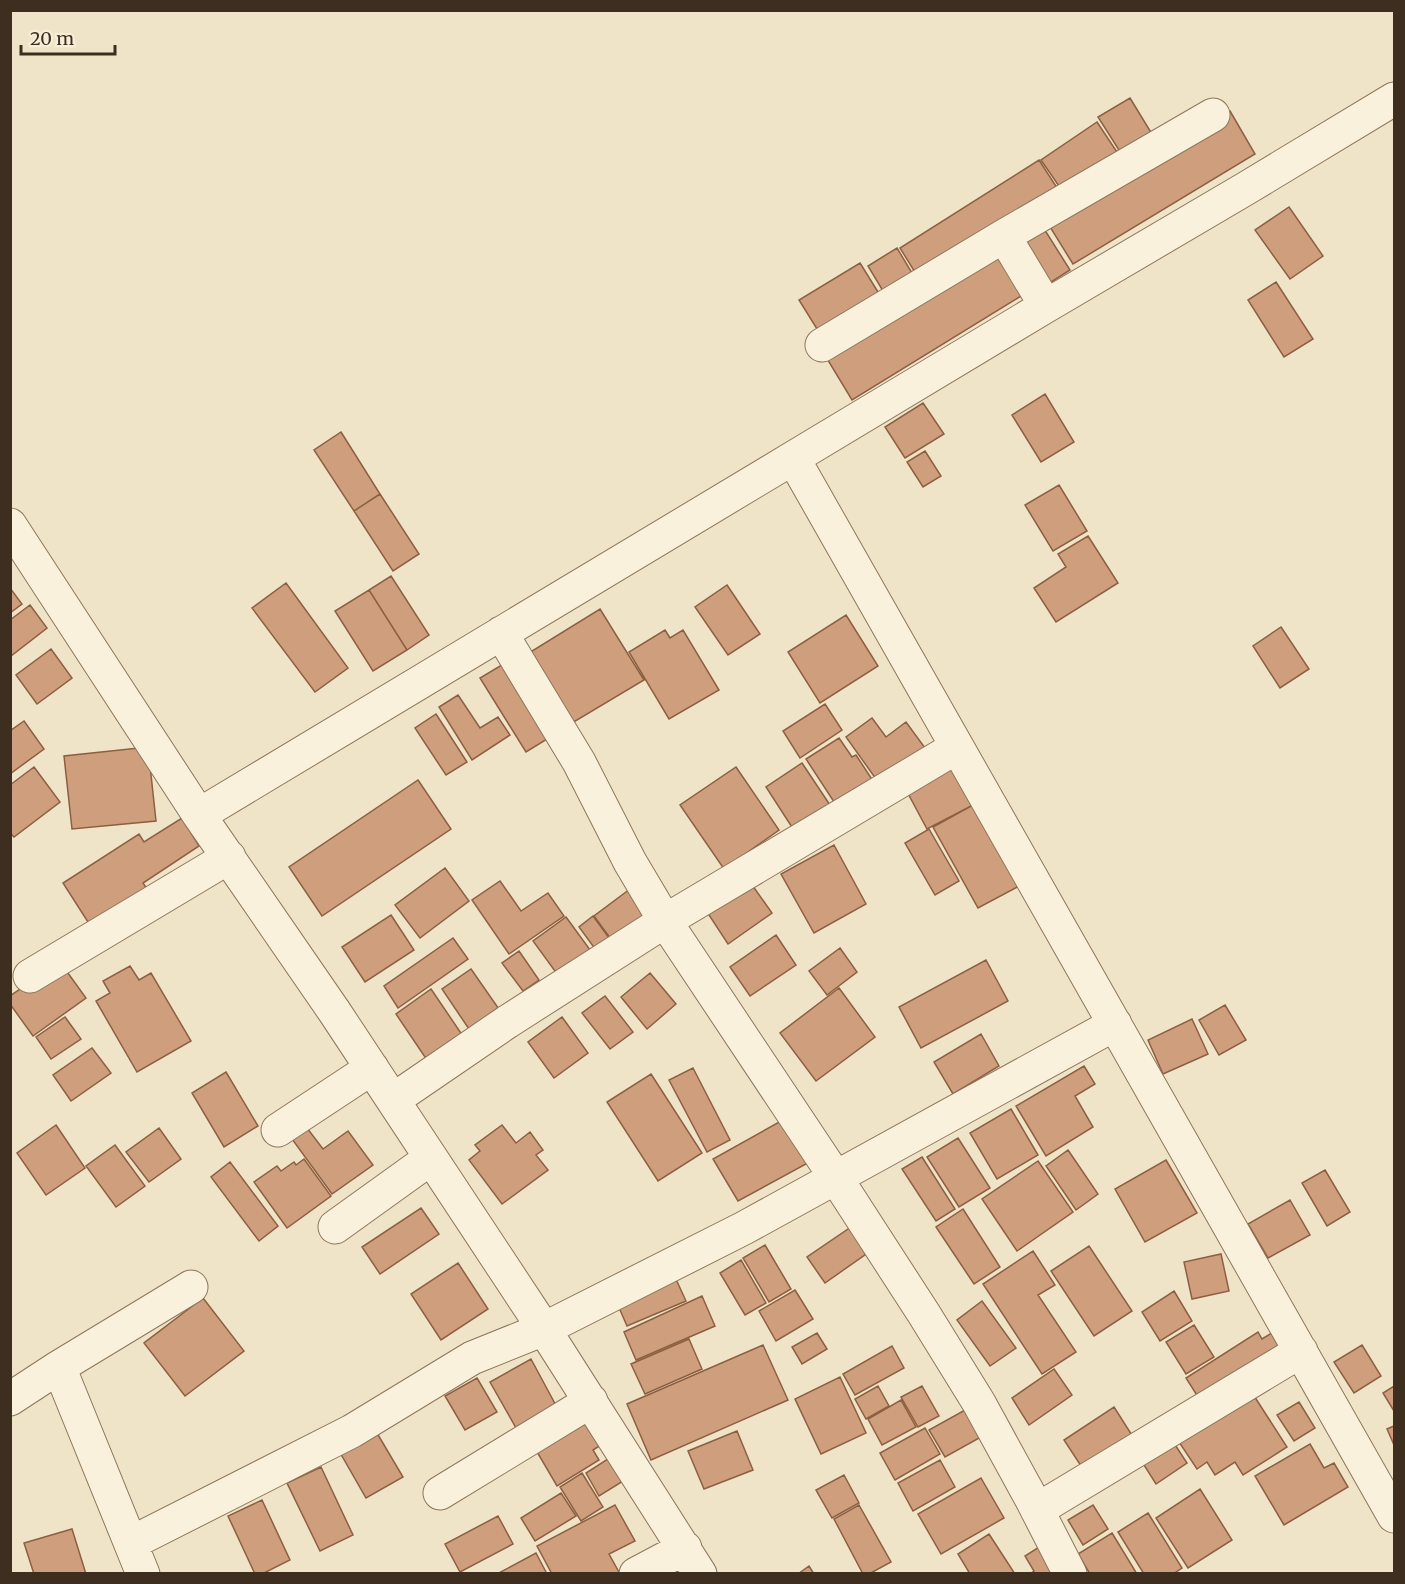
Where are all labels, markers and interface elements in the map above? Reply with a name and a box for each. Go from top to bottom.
scale bar [21,18,116,56]
text: 20 m [30,27,74,50]

